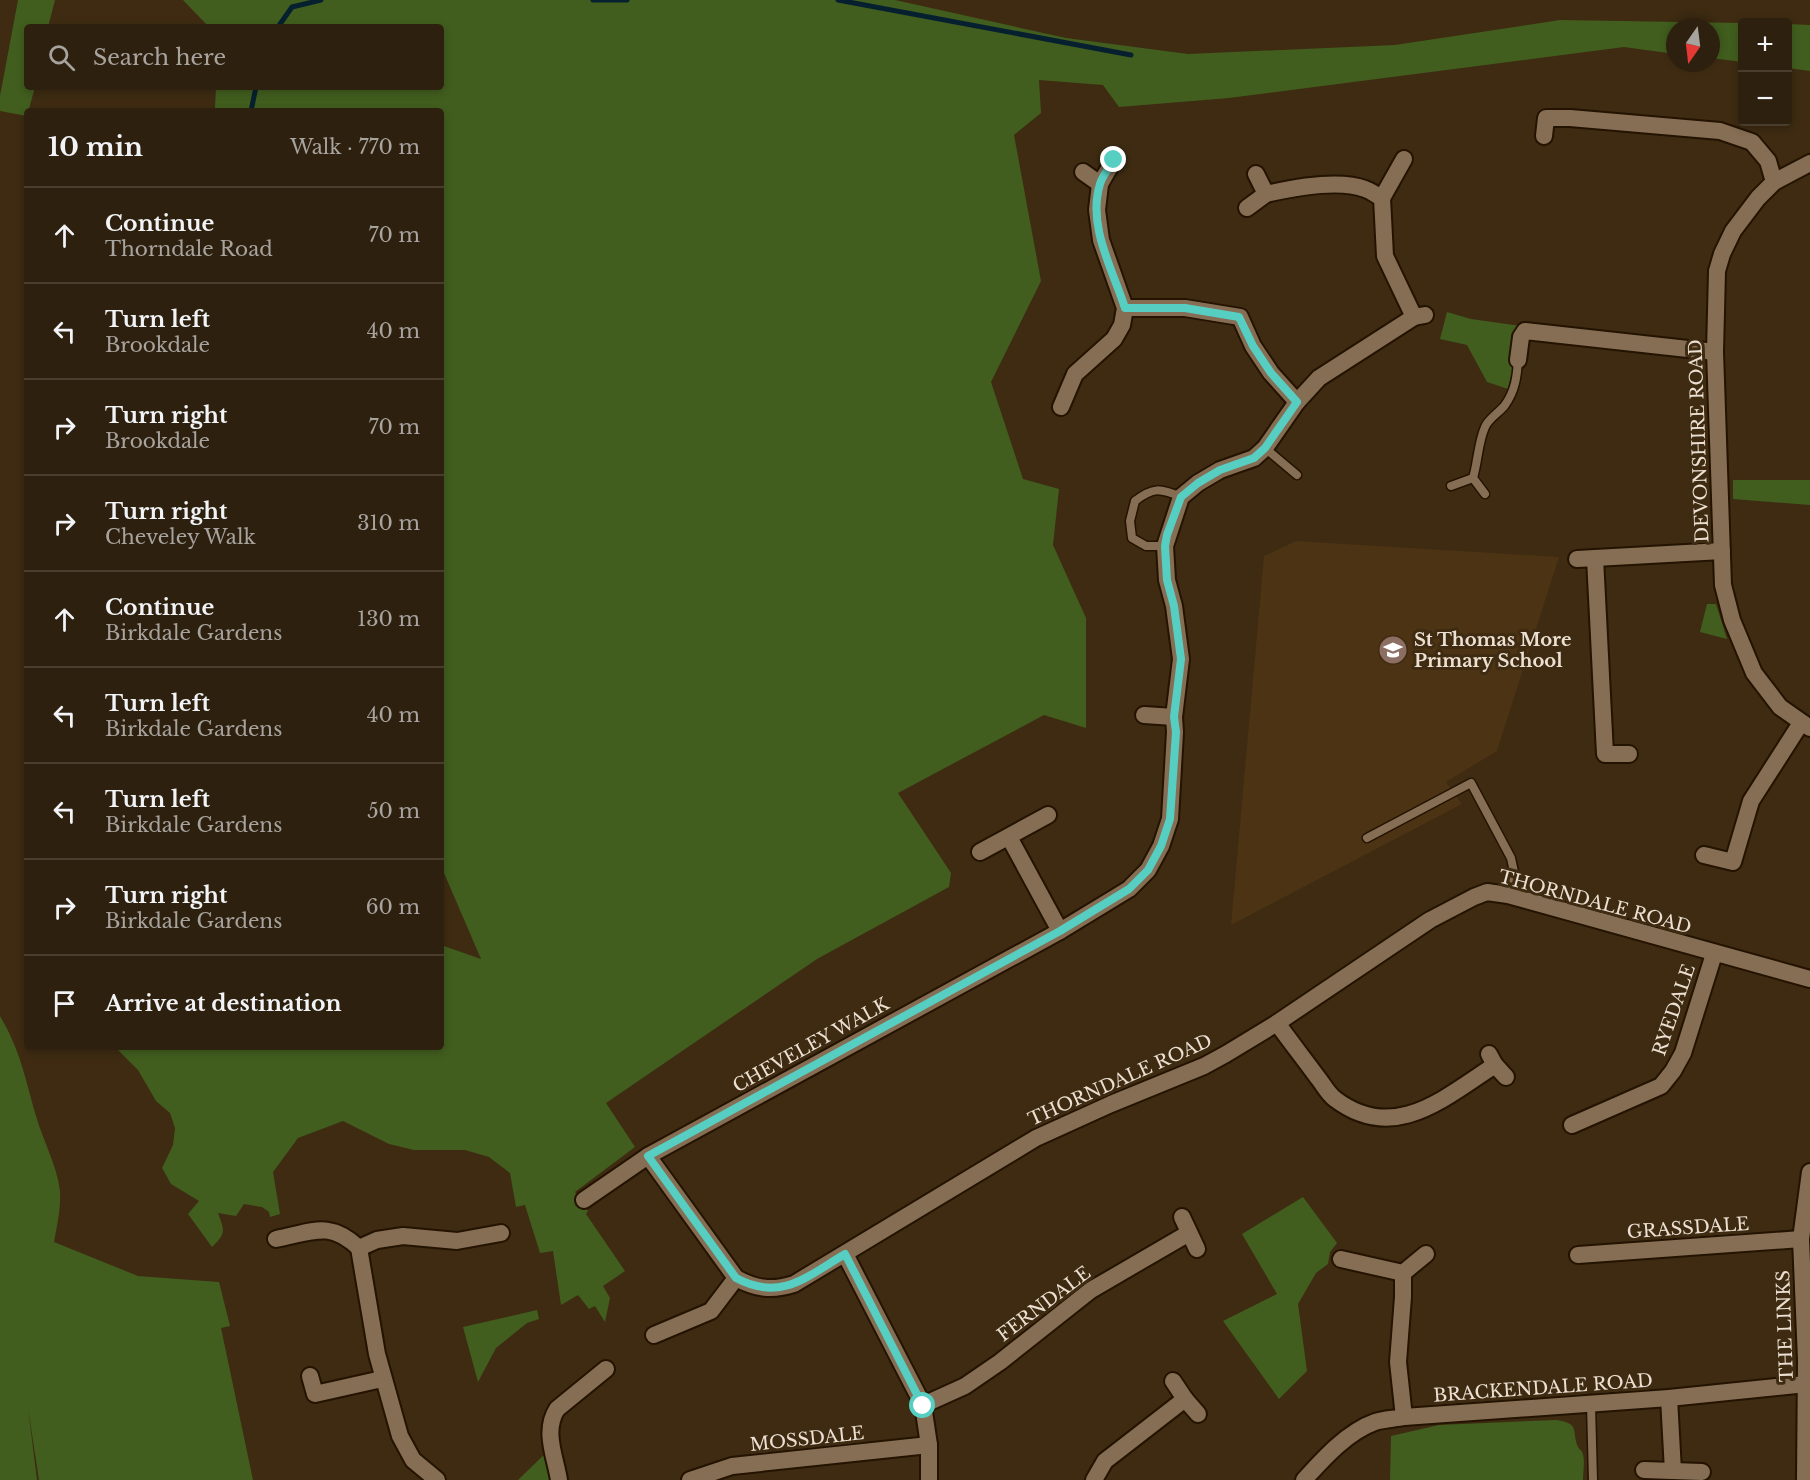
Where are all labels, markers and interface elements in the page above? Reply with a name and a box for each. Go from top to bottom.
north arrow [1666,18,1720,72]
map controls [1738,18,1792,126]
button: + [1738,18,1792,72]
search box [24,24,444,90]
icon: search [45,41,78,74]
text: Search here [93,44,226,71]
button: − [1738,72,1792,126]
text: 10 min [48,131,143,163]
text: Walk · 770 m [290,135,420,159]
route end [1100,146,1126,172]
text: Continue [105,210,214,237]
icon: ahead [48,219,81,252]
text: 70 m [368,223,420,247]
text: Thorndale Road [105,237,273,261]
text: Turn left [105,306,210,333]
icon: left [48,315,81,348]
text: 40 m [367,319,420,343]
text: Brookdale [105,333,210,357]
street label: DEVONSHIRE ROAD [1684,339,1714,543]
text: Turn right [105,402,227,429]
icon: right [48,411,81,444]
text: 70 m [368,415,420,439]
text: Brookdale [105,429,210,453]
text: Turn right [105,498,227,525]
icon: right [48,507,81,540]
text: 310 m [357,511,420,535]
text: Cheveley Walk [105,525,256,549]
text: Continue [105,594,214,621]
icon: ahead [48,603,81,636]
text: 130 m [357,607,420,631]
text: Birkdale Gardens [105,621,282,645]
place label: St Thomas More Primary School [1414,629,1571,672]
school or university icon: St Thomas More Primary School [1377,634,1409,666]
text: Turn left [105,690,210,717]
icon: left [48,699,81,732]
text: 40 m [367,703,420,727]
text: Birkdale Gardens [105,717,282,741]
text: Turn left [105,786,210,813]
icon: left [48,795,81,828]
text: 50 m [367,799,420,823]
text: Birkdale Gardens [105,813,282,837]
street label: THORNDALE ROAD [1496,866,1694,938]
text: Turn right [105,882,227,909]
icon: right [48,891,81,924]
text: 60 m [366,895,420,919]
text: Birkdale Gardens [105,909,282,933]
street label: RYEDALE [1648,961,1700,1059]
icon: arrive [48,987,81,1020]
text: Arrive at destination [105,990,342,1017]
street label: CHEVELEY WALK [729,992,894,1097]
street label: THORNDALE ROAD [1025,1030,1215,1130]
street label: GRASSDALE [1626,1213,1750,1243]
street label: FERNDALE [993,1262,1095,1346]
street label: THE LINKS [1772,1270,1798,1382]
street label: BRACKENDALE ROAD [1433,1369,1653,1407]
route start [909,1392,935,1418]
street label: MOSSDALE [749,1422,865,1456]

